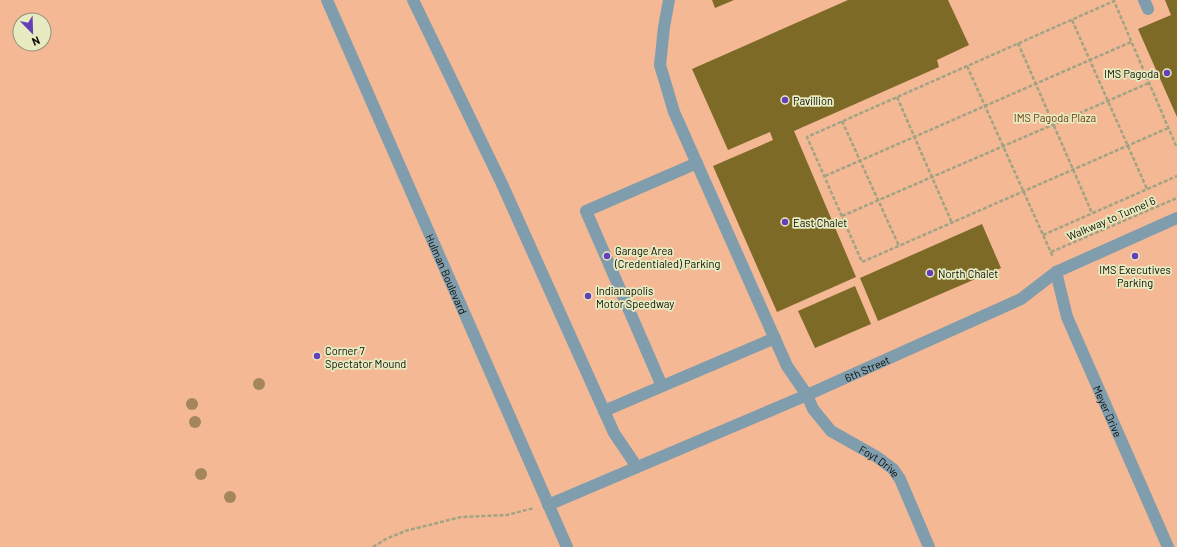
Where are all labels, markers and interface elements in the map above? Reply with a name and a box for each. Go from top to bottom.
north arrow [12,12,52,52]
text: N [30,34,42,49]
place label: IMS Pagoda [1104,67,1159,80]
marker: IMS Pagoda [1162,68,1172,78]
place label: Pavillion [793,94,833,107]
marker: Pavillion [780,95,790,105]
park label: IMS Pagoda Plaza [1014,111,1096,124]
street label: Walkway to Tunnel 6 [1065,193,1158,243]
place label: East Chalet [793,216,847,229]
marker: East Chalet [780,217,790,227]
street label: Hulman Boulevard [424,232,470,316]
place label: Garage Area (Credentialed) Parking [614,244,720,270]
marker: Garage Area (Credentialed) Parking [602,251,612,261]
marker: IMS Executives Parking [1130,251,1140,261]
place label: IMS Executives Parking [1099,263,1171,289]
place label: North Chalet [938,267,998,280]
marker: North Chalet [925,268,935,278]
place label: Indianapolis Motor Speedway [596,284,674,310]
marker: Indianapolis Motor Speedway [583,291,593,301]
place label: Corner 7 Spectator Mound [325,344,406,370]
marker: Corner 7 Spectator Mound [312,351,322,361]
street label: 6th Street [842,352,891,384]
street label: Meyer Drive [1091,383,1125,439]
street label: Foyt Drive [857,442,903,480]

